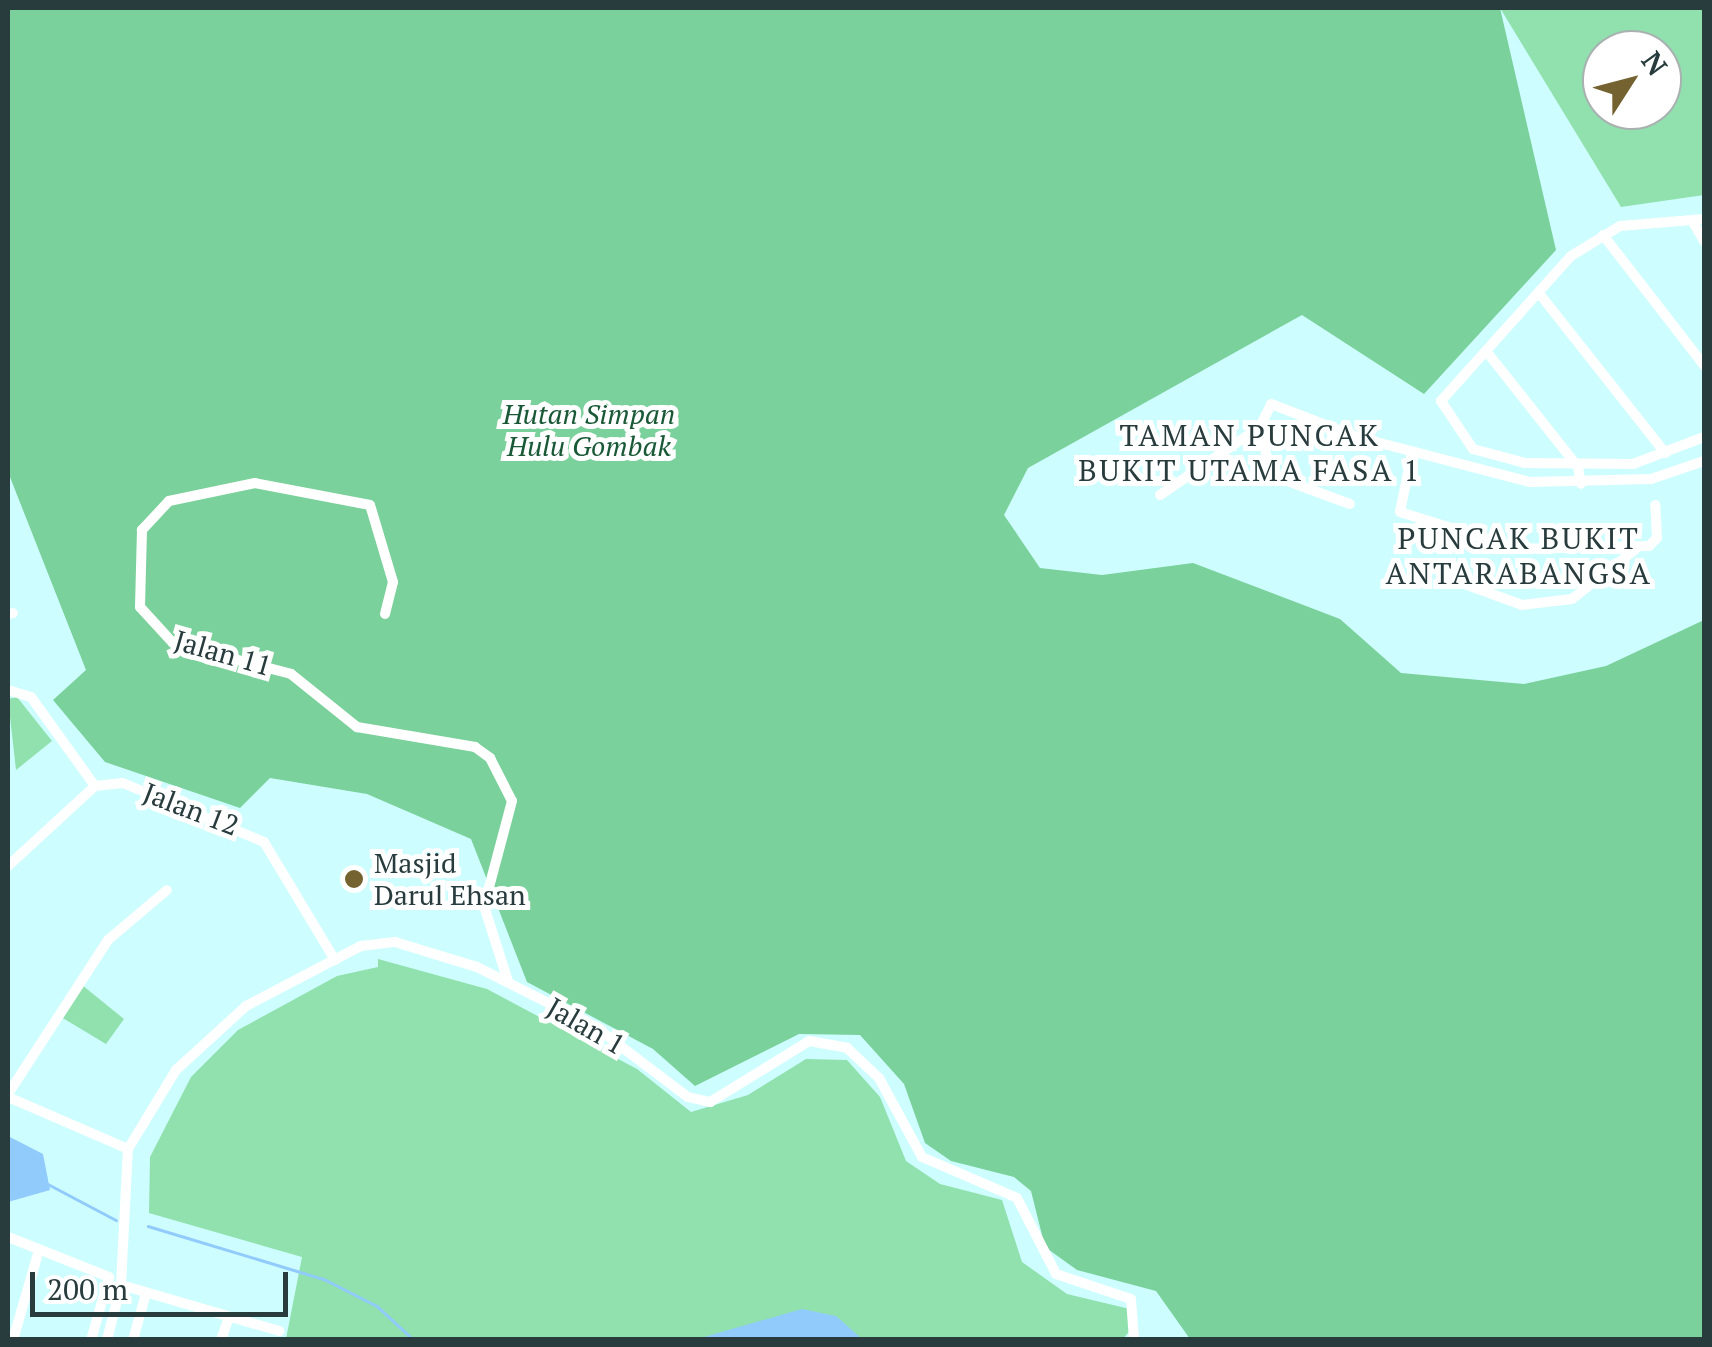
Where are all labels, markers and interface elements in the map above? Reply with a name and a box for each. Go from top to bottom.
north arrow [1582,30,1682,130]
text: N [1634,44,1676,83]
park label: Hutan Simpan Hulu Gombak [503,397,675,463]
district label: TAMAN PUNCAK BUKIT UTAMA FASA 1 [1078,417,1422,488]
district label: PUNCAK BUKIT ANTARABANGSA [1386,520,1652,590]
street label: Jalan 11 [171,623,275,683]
street label: Jalan 12 [139,775,243,843]
place label: Masjid Darul Ehsan [374,846,526,912]
marker: Masjid Darul Ehsan [343,868,365,890]
street label: Jalan 1 [541,990,631,1062]
scale bar [35,1252,292,1314]
text: 200 m [47,1269,128,1309]

